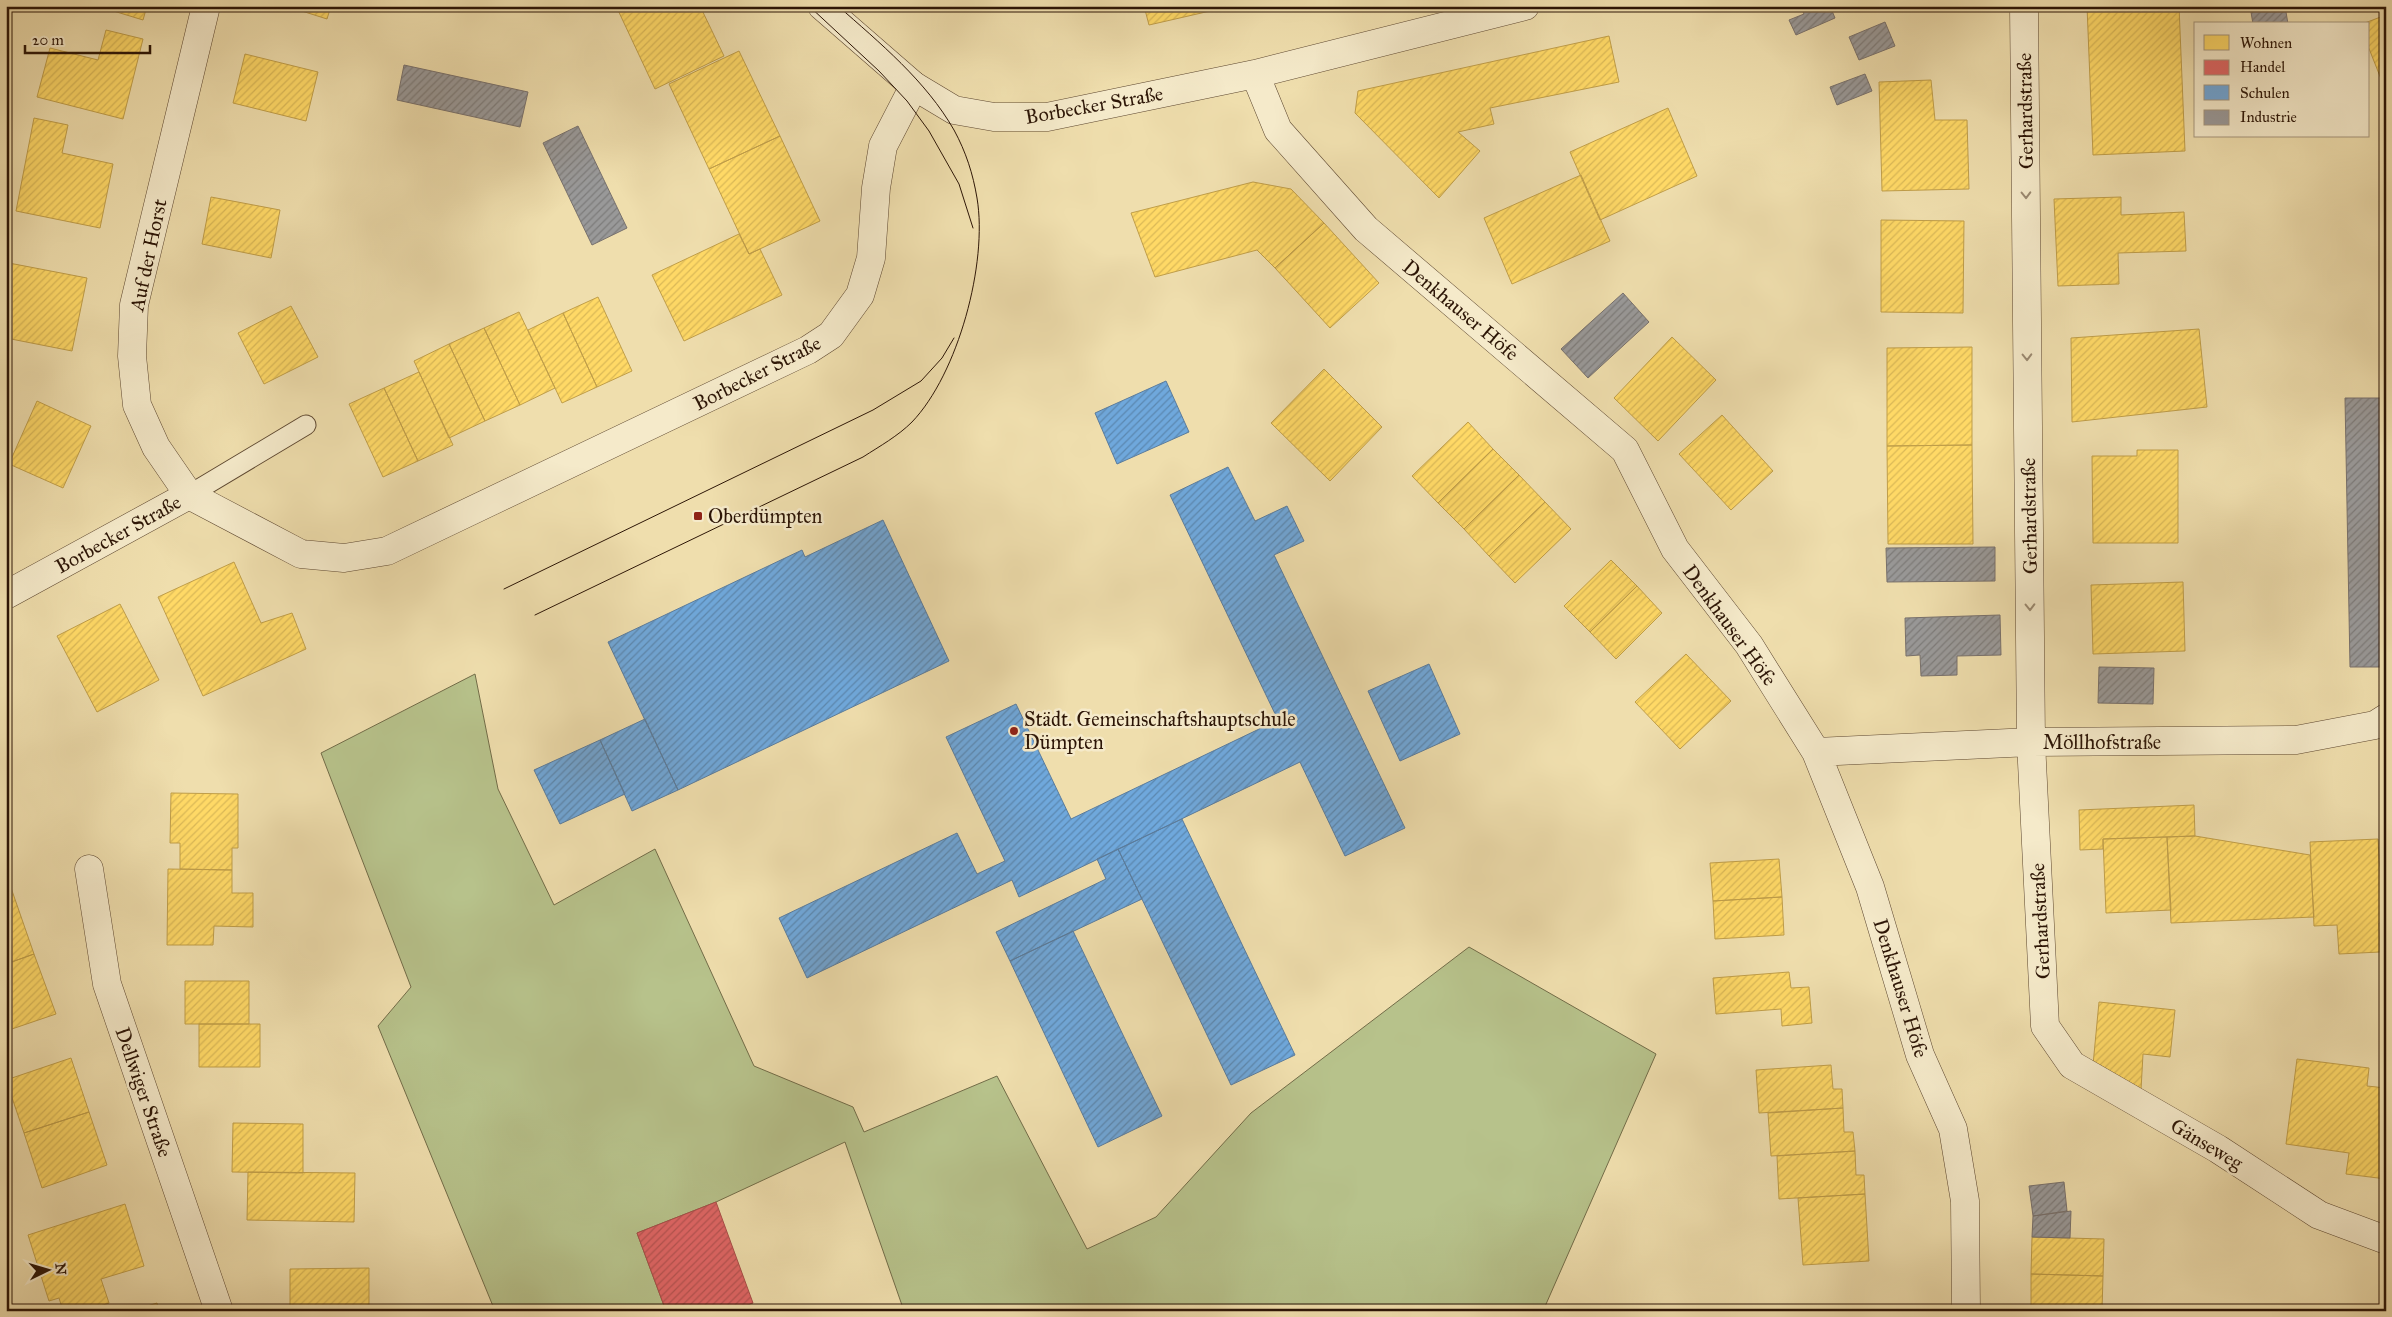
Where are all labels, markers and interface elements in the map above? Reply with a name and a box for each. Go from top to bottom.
scale bar [25,22,150,54]
legend [2194,22,2370,138]
text: 20 m [32,31,64,49]
text: Wohnen [2240,34,2292,52]
street label: Gerhardstraße [2012,53,2038,169]
text: Handel [2240,58,2286,76]
street label: Borbecker Straße [1023,81,1165,129]
text: Schulen [2240,84,2290,102]
text: Industrie [2240,108,2297,126]
one-way arrow [2021,192,2031,199]
street label: Auf der Horst [124,197,172,314]
street label: Denkhauser Höfe [1398,255,1524,365]
street label: Borbecker Straße [689,331,825,415]
one-way arrow [2022,354,2032,362]
street label: Gerhardstraße [2016,458,2042,574]
street label: Borbecker Straße [51,490,185,578]
place label: Oberdümpten [708,504,823,528]
marker: Oberdümpten [692,510,704,522]
street label: Denkhauser Höfe [1678,560,1782,690]
one-way arrow [2025,604,2035,612]
place label: Städt. Gemeinschaftshauptschule Dümpten [1024,707,1296,754]
marker: Städt. Gemeinschaftshauptschule Dümpten [1008,725,1020,737]
street label: Möllhofstraße [2043,730,2161,754]
street label: Gerhardstraße [2025,862,2055,980]
street label: Denkhauser Höfe [1868,916,1934,1060]
street label: Dellwiger Straße [110,1024,177,1161]
street label: Gänseweg [2166,1113,2248,1176]
north arrow [22,1244,72,1294]
text: N [51,1262,69,1276]

